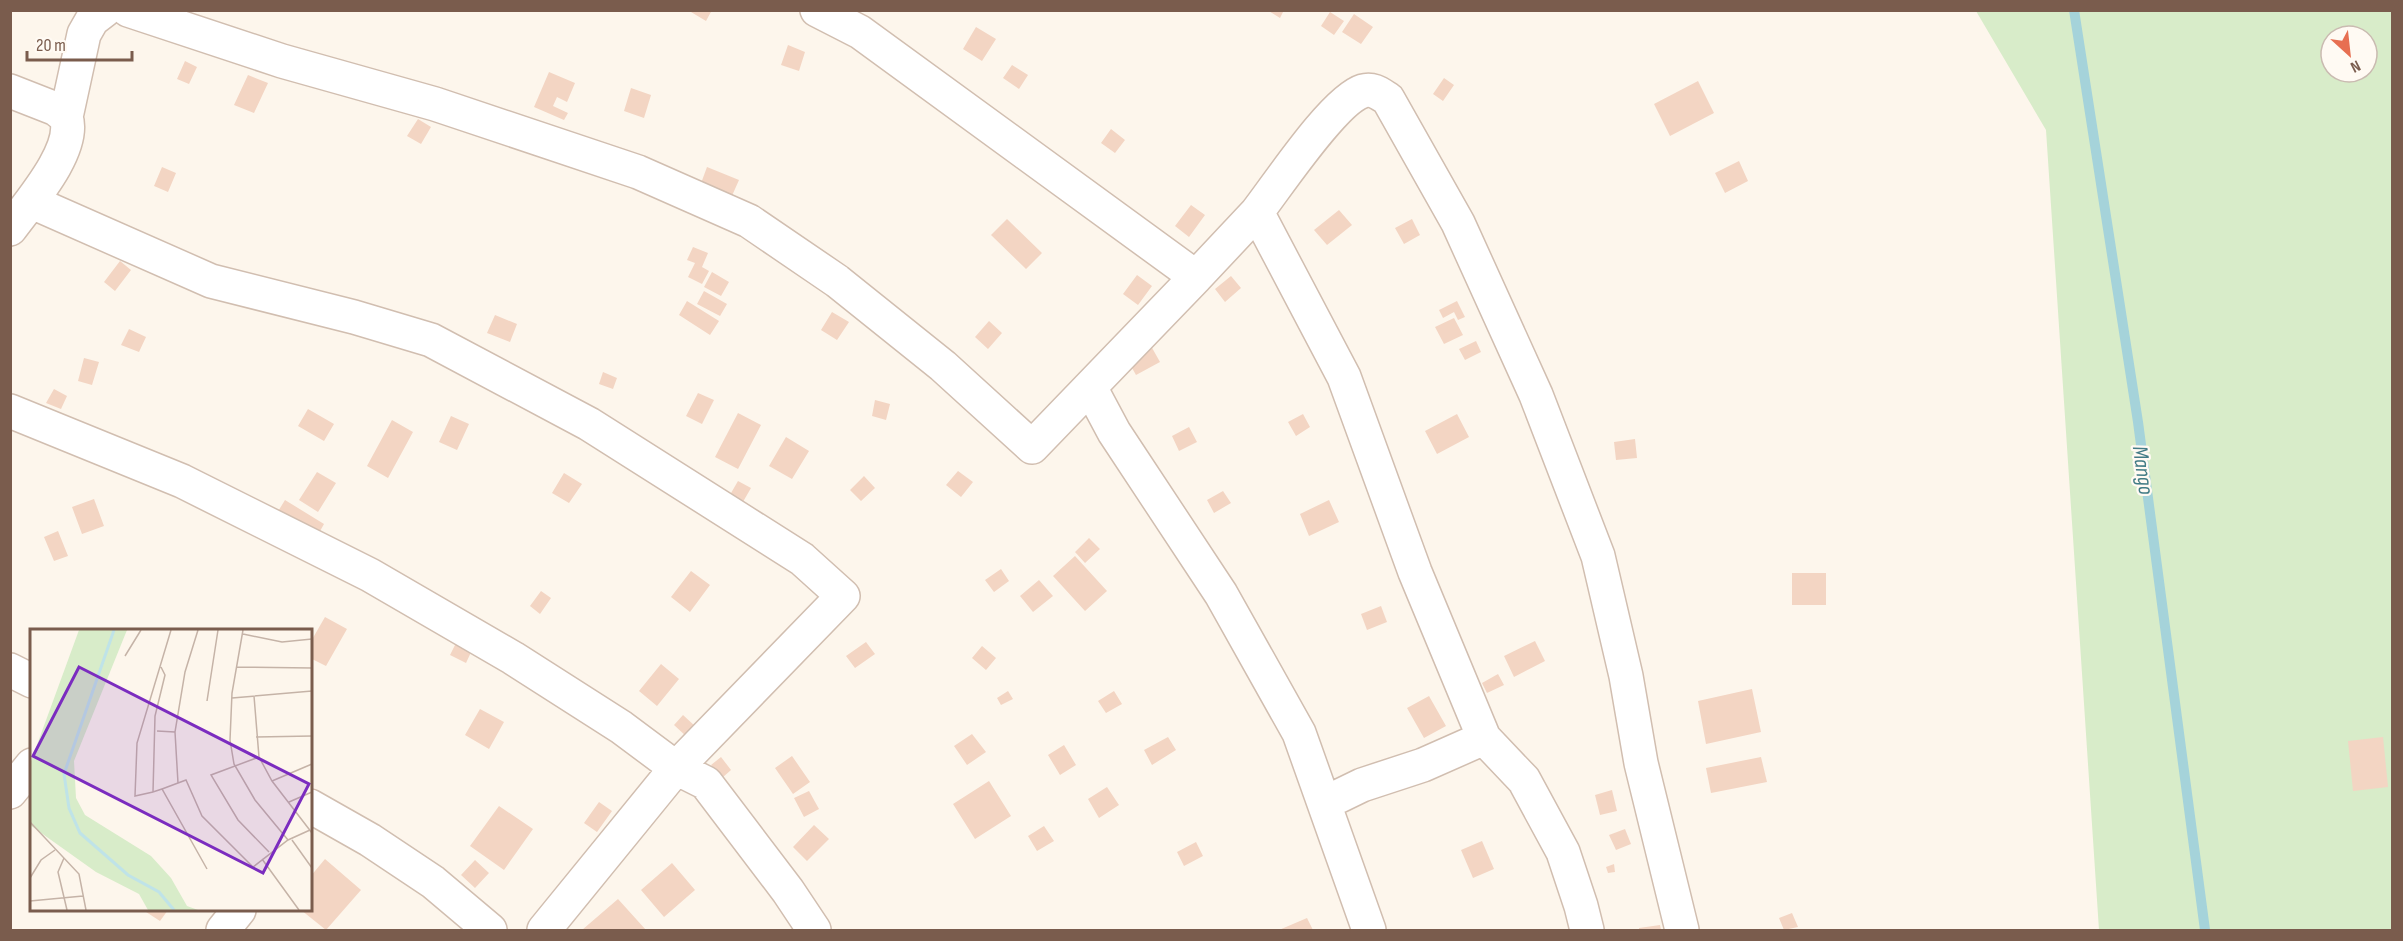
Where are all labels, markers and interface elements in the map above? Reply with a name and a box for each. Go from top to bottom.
scale bar [27,24,132,62]
north arrow [2319,24,2379,84]
text: 20 m [36,35,66,56]
text: N [2347,56,2363,76]
water label: Mango [2126,444,2159,496]
inset map [30,629,312,911]

